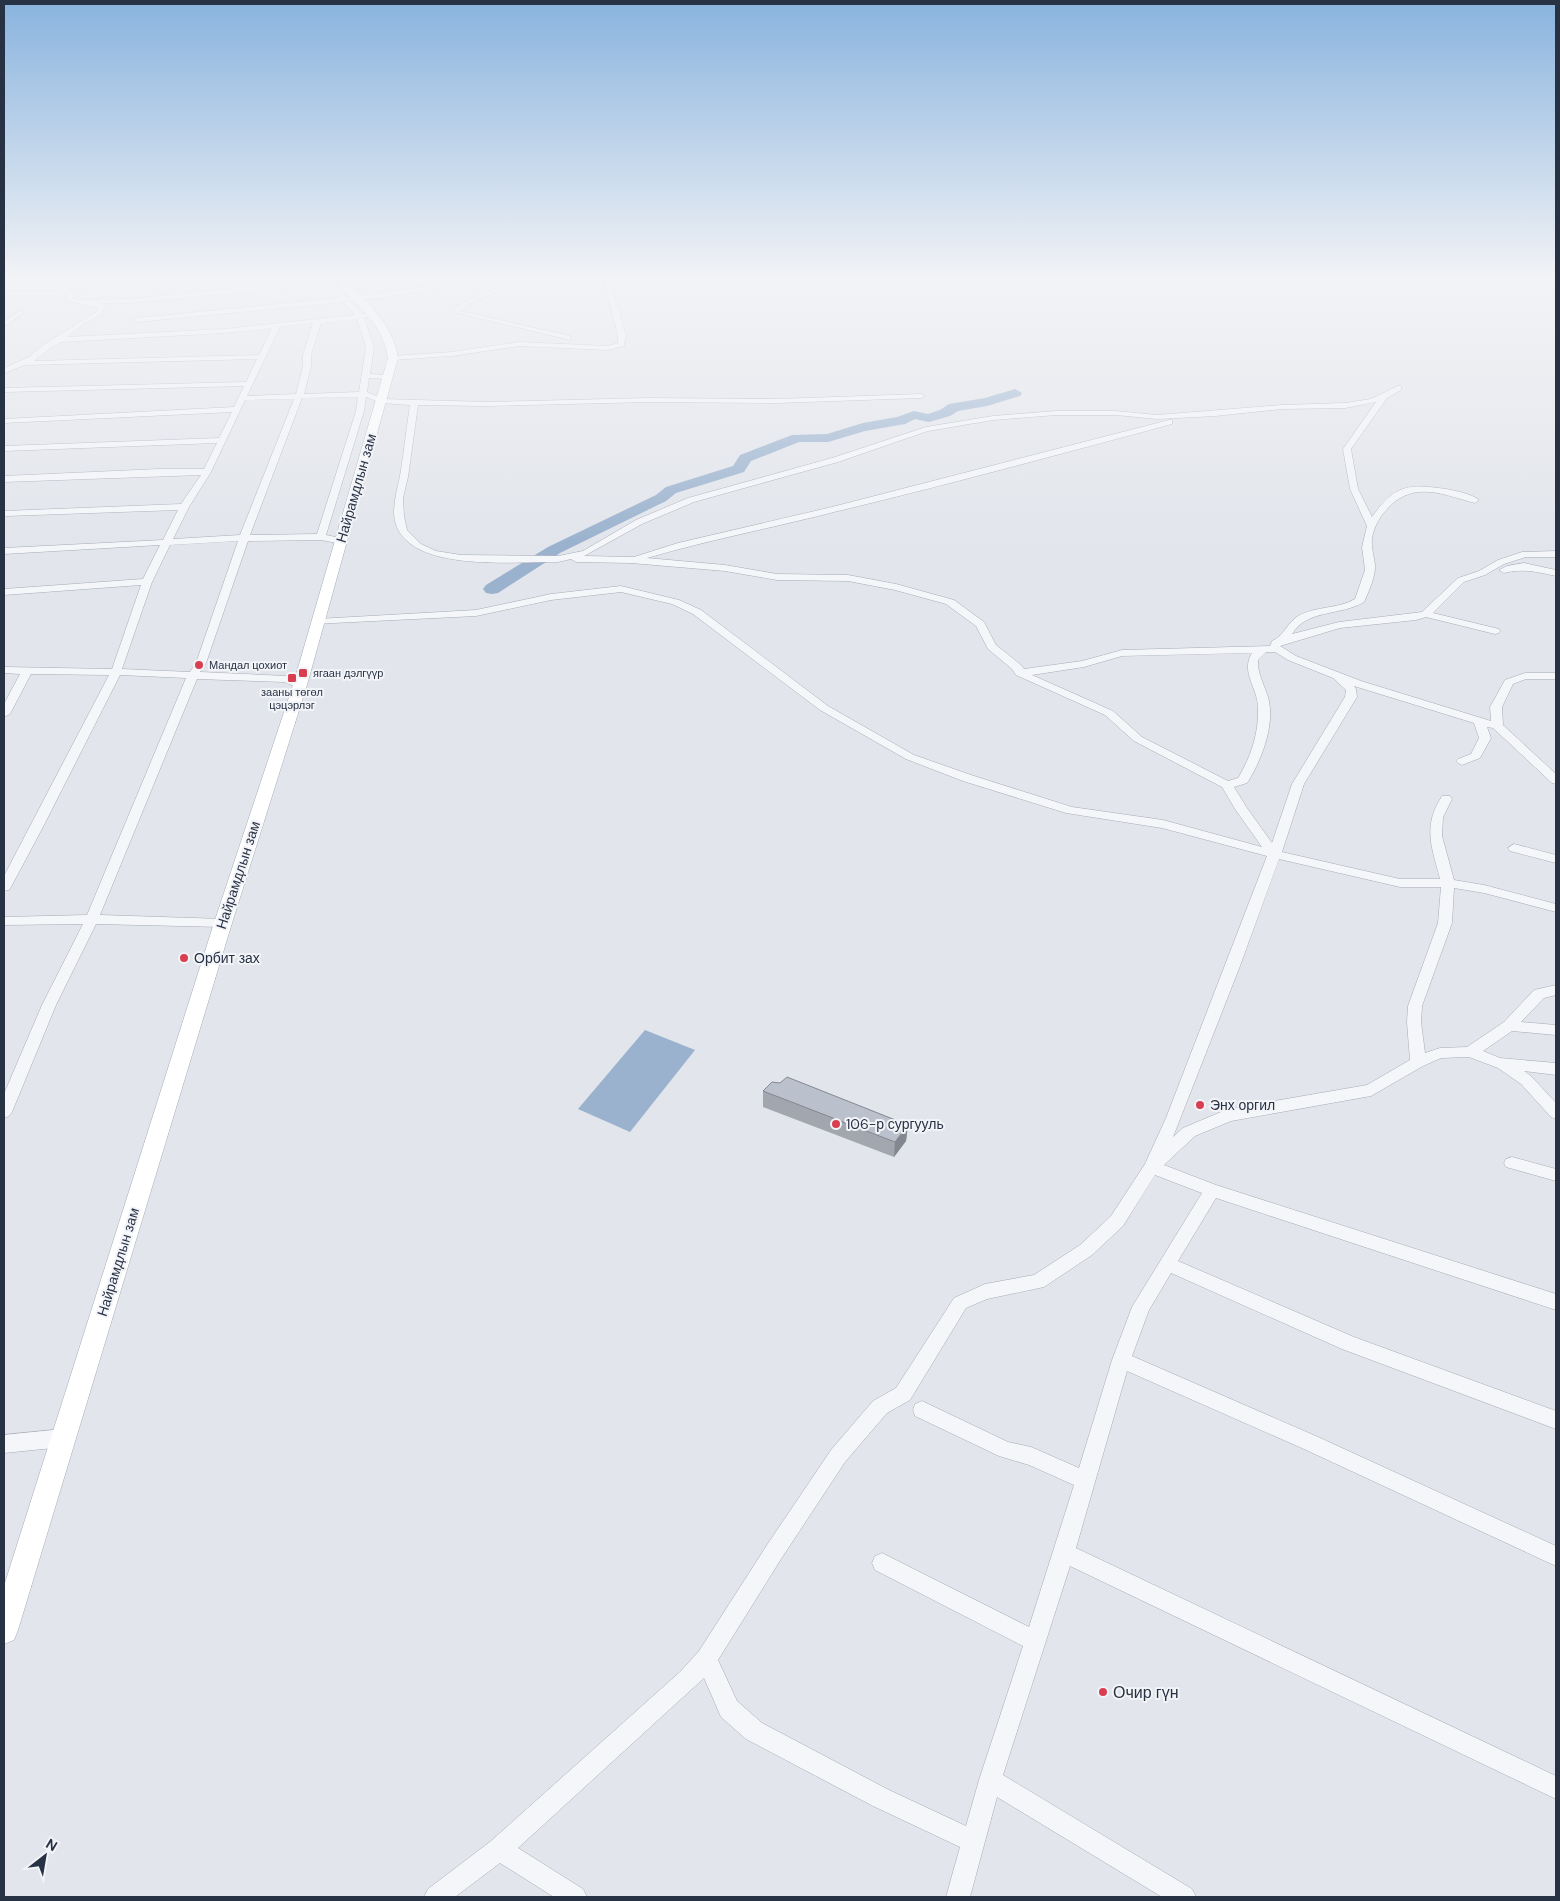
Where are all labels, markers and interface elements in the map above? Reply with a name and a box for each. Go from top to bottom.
street label: Найрамдлын зам [332,431,380,545]
place label: Мандал цохиот [209,658,287,672]
marker: Мандал цохиот [193,659,205,671]
place label: ягаан дэлгүүр [313,666,383,680]
marker: ягаан дэлгүүр [297,667,309,679]
marker: зааны төгөл цэцэрлэг [286,672,298,684]
place label: зааны төгөл цэцэрлэг [261,685,323,712]
street label: Найрамдлын зам [212,819,264,931]
place label: Орбит зах [194,949,260,967]
marker: Орбит зах [178,952,190,964]
place label: Энх оргил [1210,1096,1275,1114]
marker: Энх оргил [1194,1099,1206,1111]
place label: 106-р сургууль [846,1115,944,1133]
marker: 106-р сургууль [830,1118,842,1130]
street label: Найрамдлын зам [93,1206,143,1318]
place label: Очир гүн [1113,1682,1179,1703]
marker: Очир гүн [1097,1686,1109,1698]
north arrow [20,1831,70,1881]
text: N [43,1835,61,1855]

